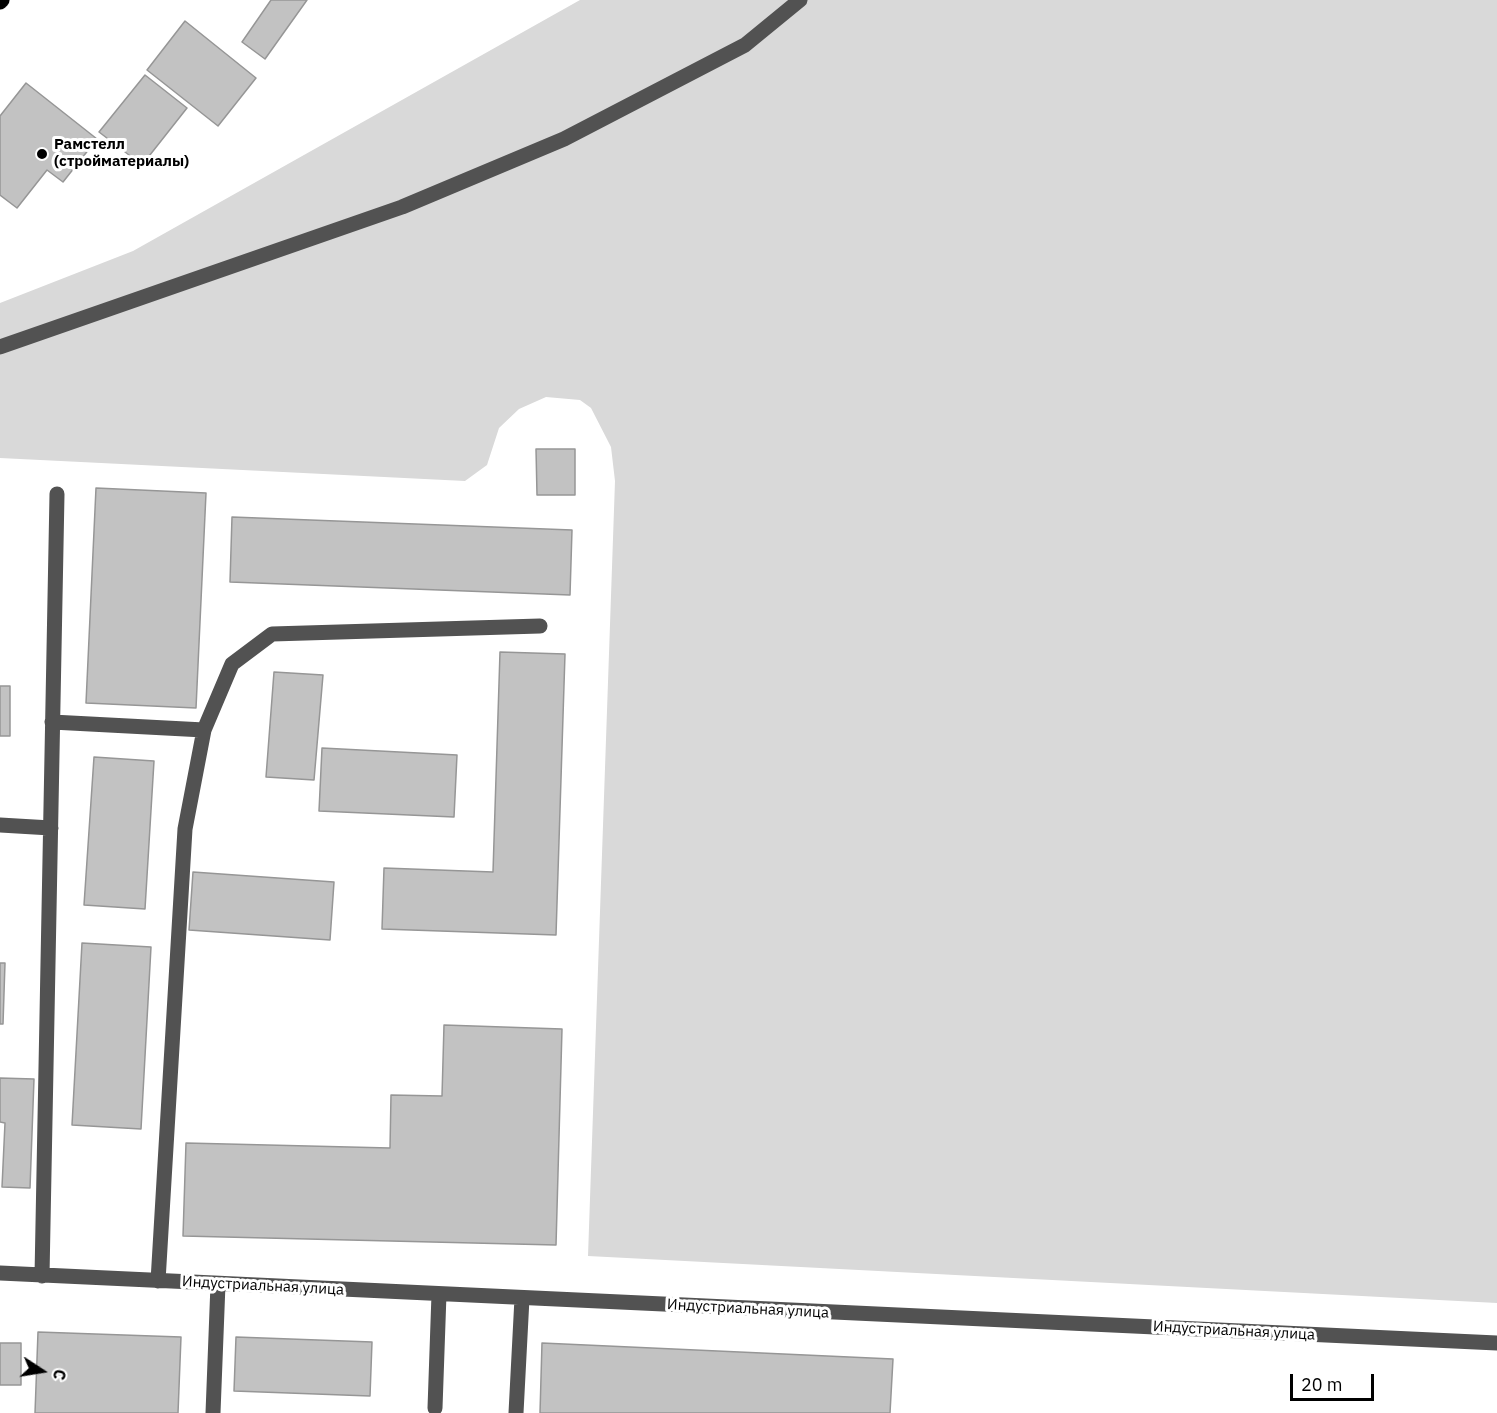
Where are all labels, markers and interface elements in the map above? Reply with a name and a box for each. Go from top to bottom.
place label: Рамстелл (стройматериалы) [54,136,189,171]
marker: Рамстелл (стройматериалы) [35,147,49,161]
street label: Индустриальная улица [182,1273,344,1299]
street label: Индустриальная улица [667,1296,829,1322]
street label: Индустриальная улица [1153,1318,1315,1344]
north arrow [12,1341,72,1401]
scale bar [1293,1362,1377,1400]
text: С [49,1368,70,1382]
text: 20 m [1301,1373,1343,1396]

